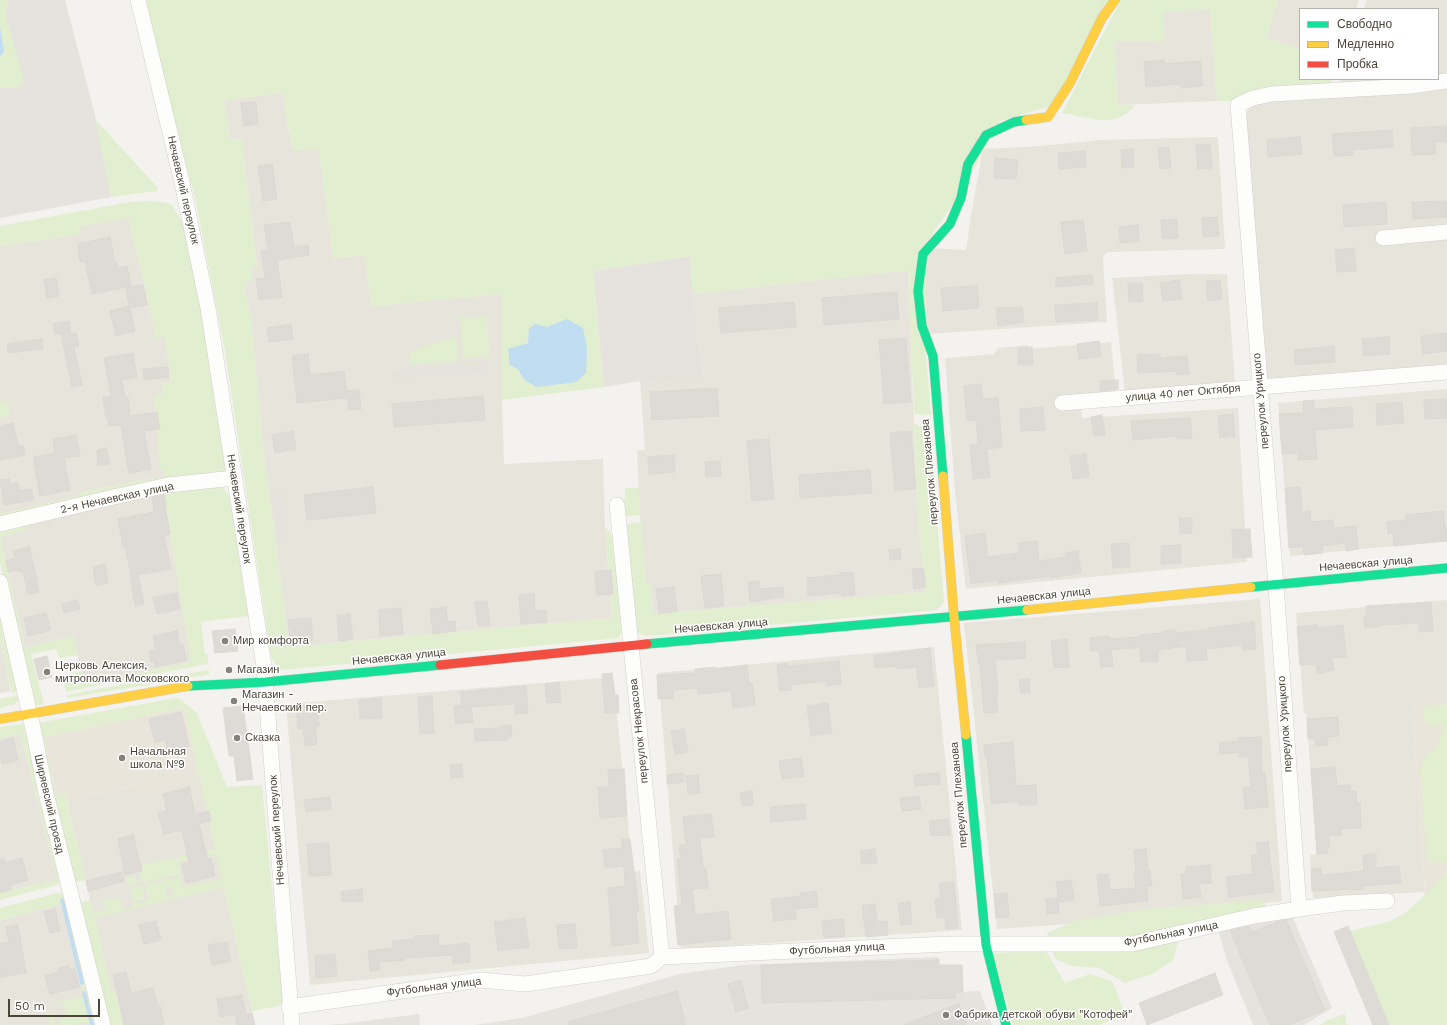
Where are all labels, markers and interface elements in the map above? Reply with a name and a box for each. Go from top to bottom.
legend [1299,8,1439,80]
text: Свободно [1337,17,1392,31]
text: Медленно [1337,37,1394,51]
text: Пробка [1337,57,1378,71]
street label: Нечаевский переулок [164,135,202,245]
street label: переулок Урицкого [1250,352,1272,450]
street label: улица 40 лет Октября [1125,381,1241,405]
street label: переулок Плеханова [919,418,941,526]
street label: Нечаевский переулок [224,453,254,565]
street label: 2-я Нечаевская улица [59,480,175,516]
street label: Нечаевская улица [1319,553,1413,575]
street label: Нечаевская улица [997,585,1091,607]
street label: Нечаевская улица [674,615,768,637]
place label: Мир комфорта [233,634,309,648]
marker: Мир комфорта [220,636,230,646]
street label: Нечаевская улица [352,646,446,668]
place label: Церковь Алексия, митрополита Московского [55,659,189,685]
place label: Магазин [237,663,279,677]
marker: Магазин [224,665,234,675]
marker: Церковь Алексия, митрополита Московского [42,667,52,677]
street label: переулок Урицкого [1275,675,1295,773]
street label: переулок Некрасова [627,678,651,784]
place label: Магазин - Нечаевский пер. [242,688,327,714]
marker: Магазин - Нечаевский пер. [229,696,239,706]
place label: Сказка [245,731,280,745]
marker: Сказка [232,733,242,743]
street label: переулок Плеханова [948,741,970,849]
place label: Начальная школа №9 [130,745,186,771]
street label: Ширяевский проезд [31,753,67,855]
marker: Начальная школа №9 [117,753,127,763]
street label: Нечаевский переулок [267,774,287,886]
street label: Футбольная улица [1123,918,1219,950]
street label: Футбольная улица [789,940,885,958]
street label: Футбольная улица [386,975,482,999]
scale bar [10,991,102,1017]
text: 50 m [15,999,45,1013]
place label: Фабрика детской обуви "Котофей" [954,1008,1132,1022]
marker: Фабрика детской обуви "Котофей" [941,1010,951,1020]

